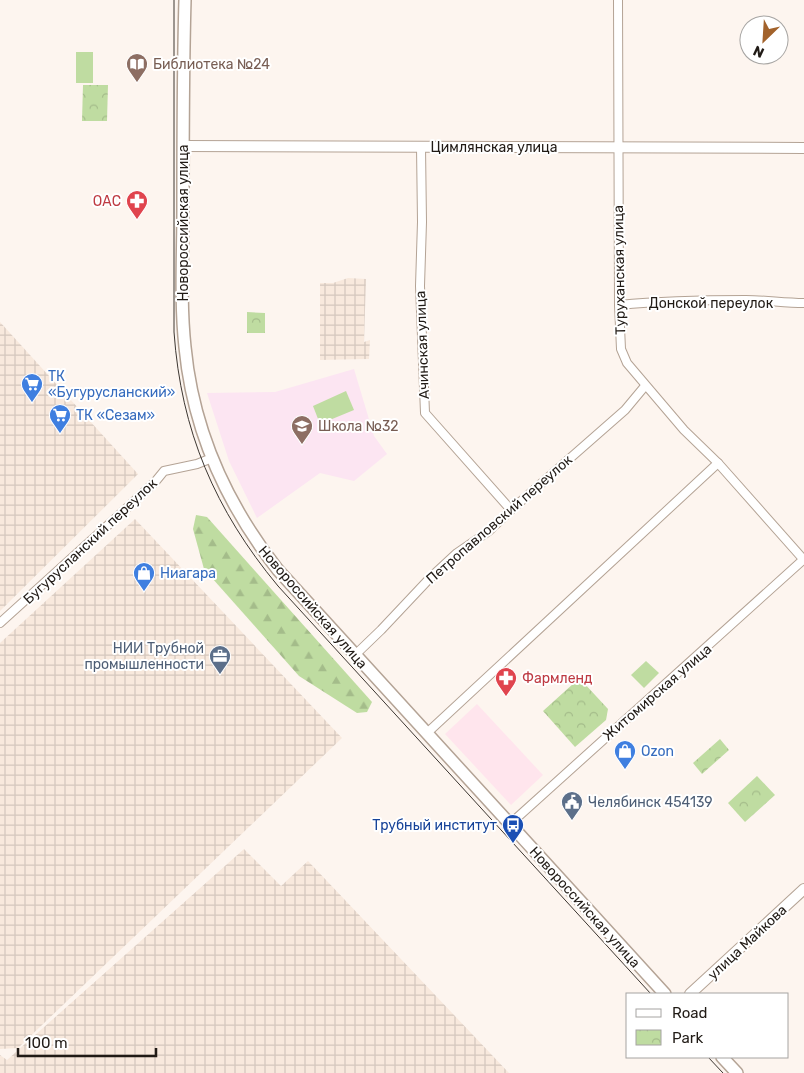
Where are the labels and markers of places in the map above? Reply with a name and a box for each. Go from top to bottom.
library icon: Библиотека №24 [125,52,149,83]
place label: Библиотека №24 [153,56,270,73]
pharmacy icon: ОАС [125,189,149,220]
place label: ОАС [93,193,121,210]
place label: ТК «Бугурусланский» [48,368,175,401]
supermarket icon: ТК «Бугурусланский» [20,372,44,403]
supermarket icon: ТК «Сезам» [48,403,72,434]
place label: ТК «Сезам» [76,407,155,424]
school or university icon: Школа №32 [290,414,314,445]
place label: Школа №32 [318,418,399,435]
shop icon: Ниагара [132,561,156,592]
place label: Ниагара [160,565,216,582]
place label: НИИ Трубной промышленности [84,640,204,673]
office icon: НИИ Трубной промышленности [208,644,232,675]
pharmacy icon: Фармленд [494,666,518,697]
place label: Фармленд [522,670,593,687]
shop icon: Ozon [613,739,637,770]
place label: Ozon [641,743,674,760]
public building icon: Челябинск 454139 [560,790,584,821]
place label: Челябинск 454139 [588,794,713,811]
bus stop icon: Трубный институт [501,813,525,844]
place label: Трубный институт [372,817,497,834]

